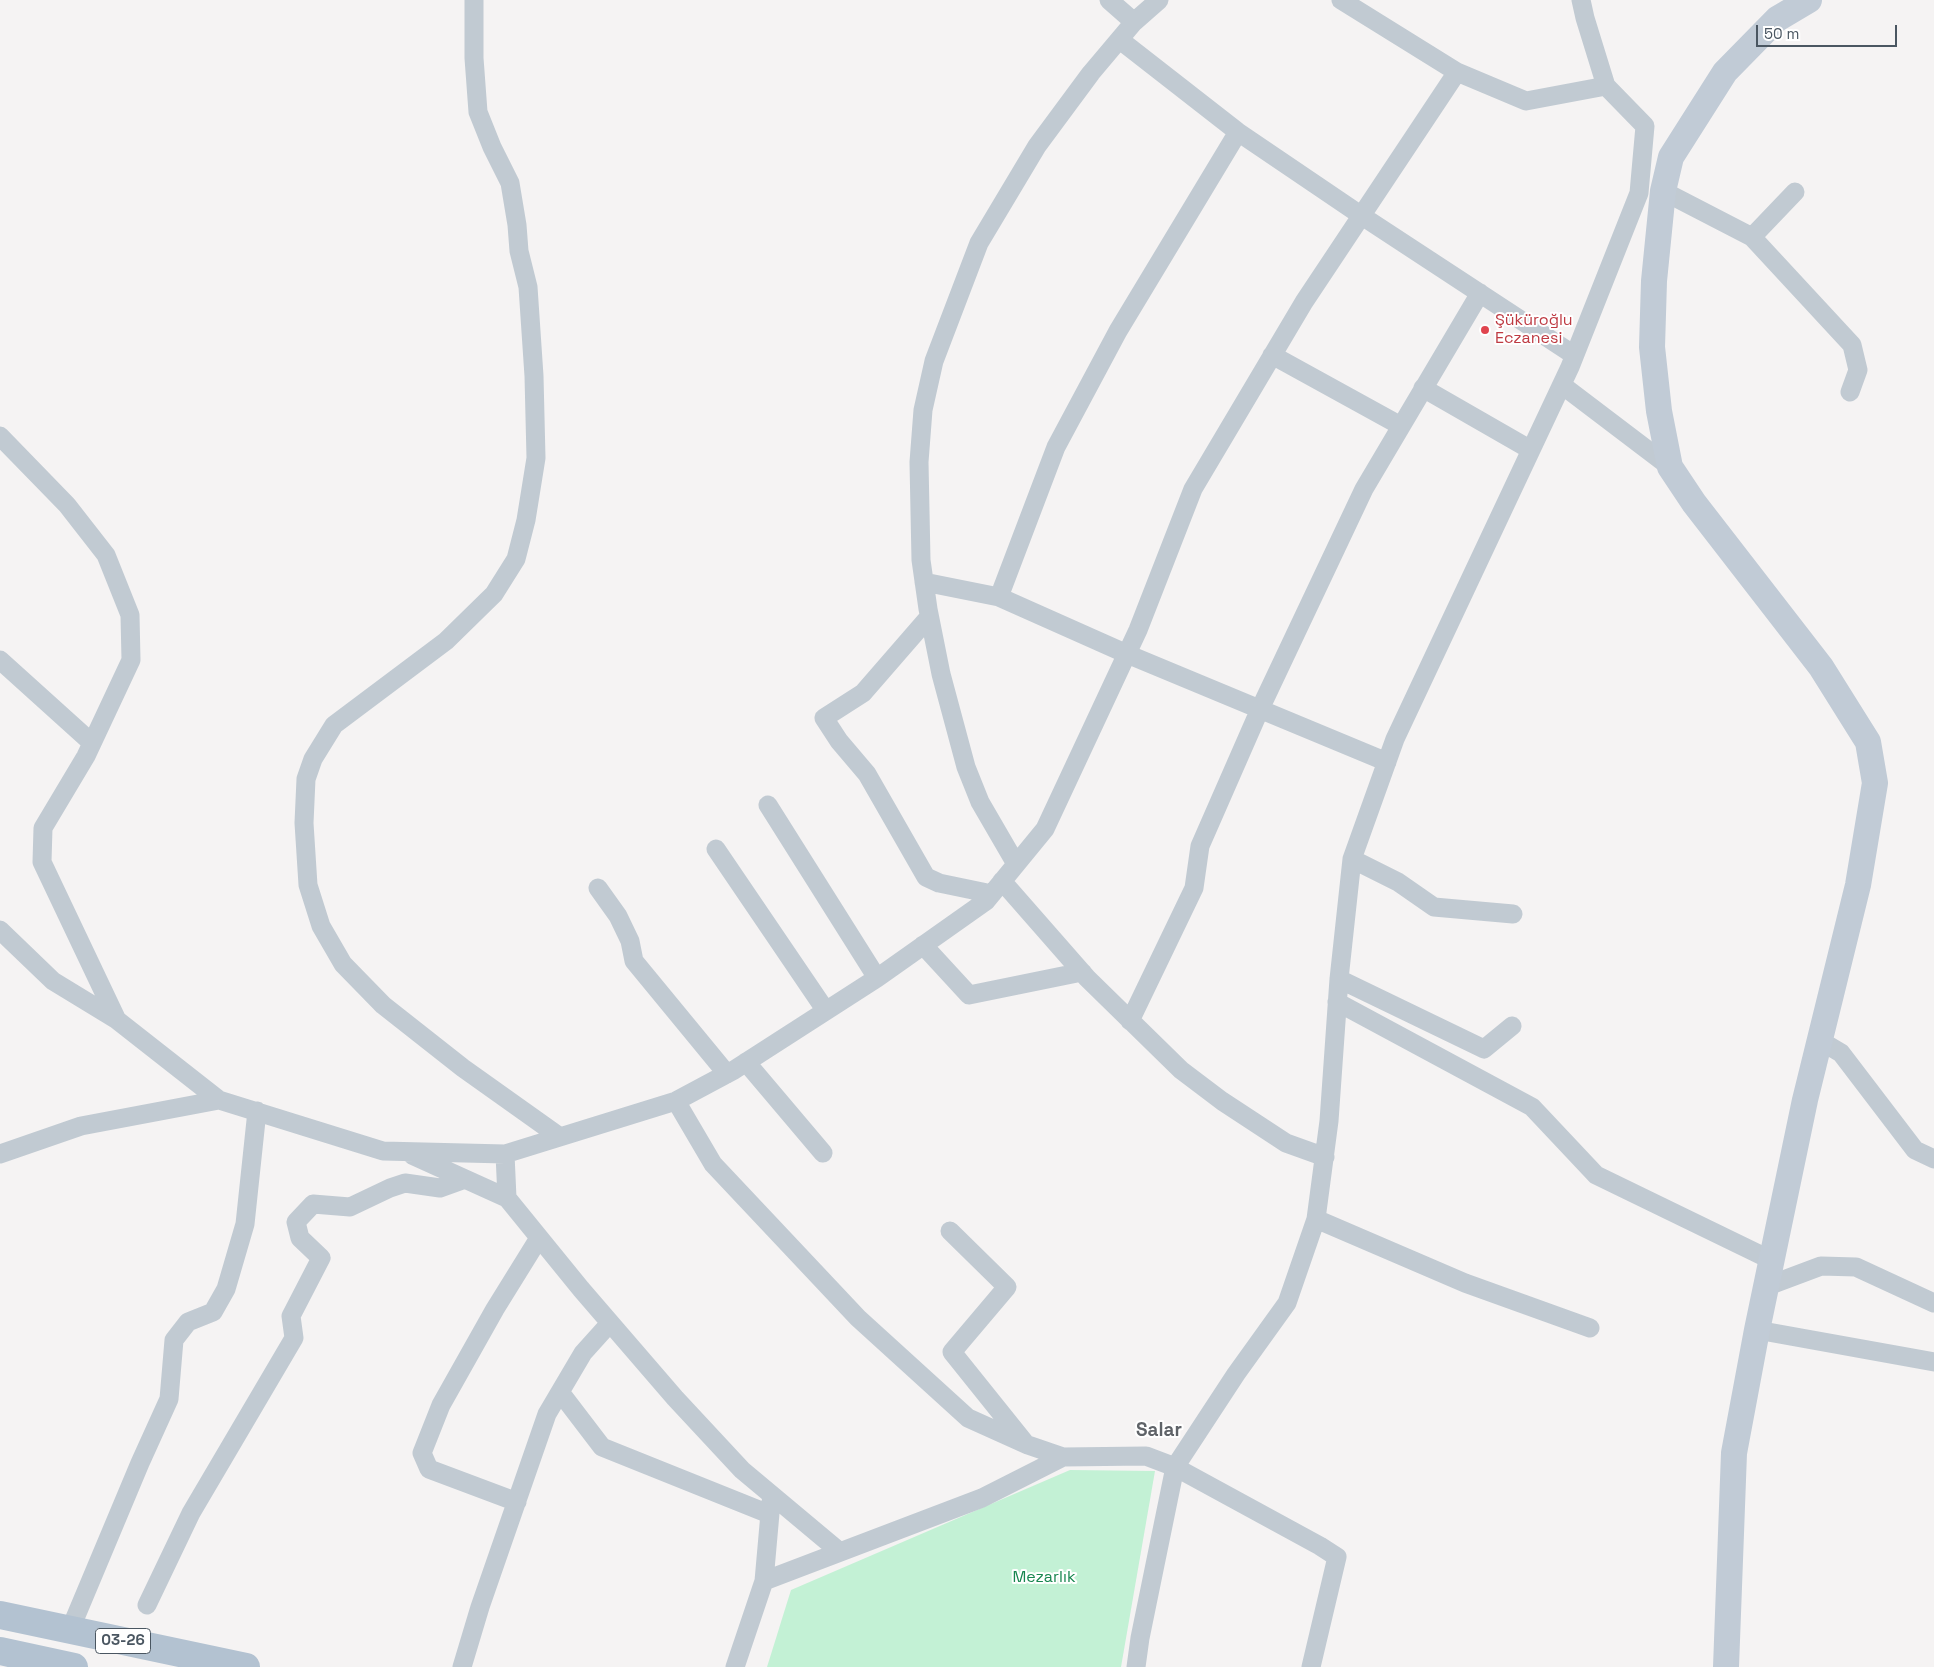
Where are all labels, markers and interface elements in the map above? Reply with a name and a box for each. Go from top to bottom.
scale bar [1759,15,1900,47]
text: 50 m [1764,24,1799,43]
place label: Şüküroğlu Eczanesi [1495,311,1573,349]
marker: Şüküroğlu Eczanesi [1479,324,1491,336]
district label: Salar [1136,1420,1182,1442]
park label: Mezarlık [1013,1568,1075,1588]
road number: 03-26 [96,1628,150,1654]

